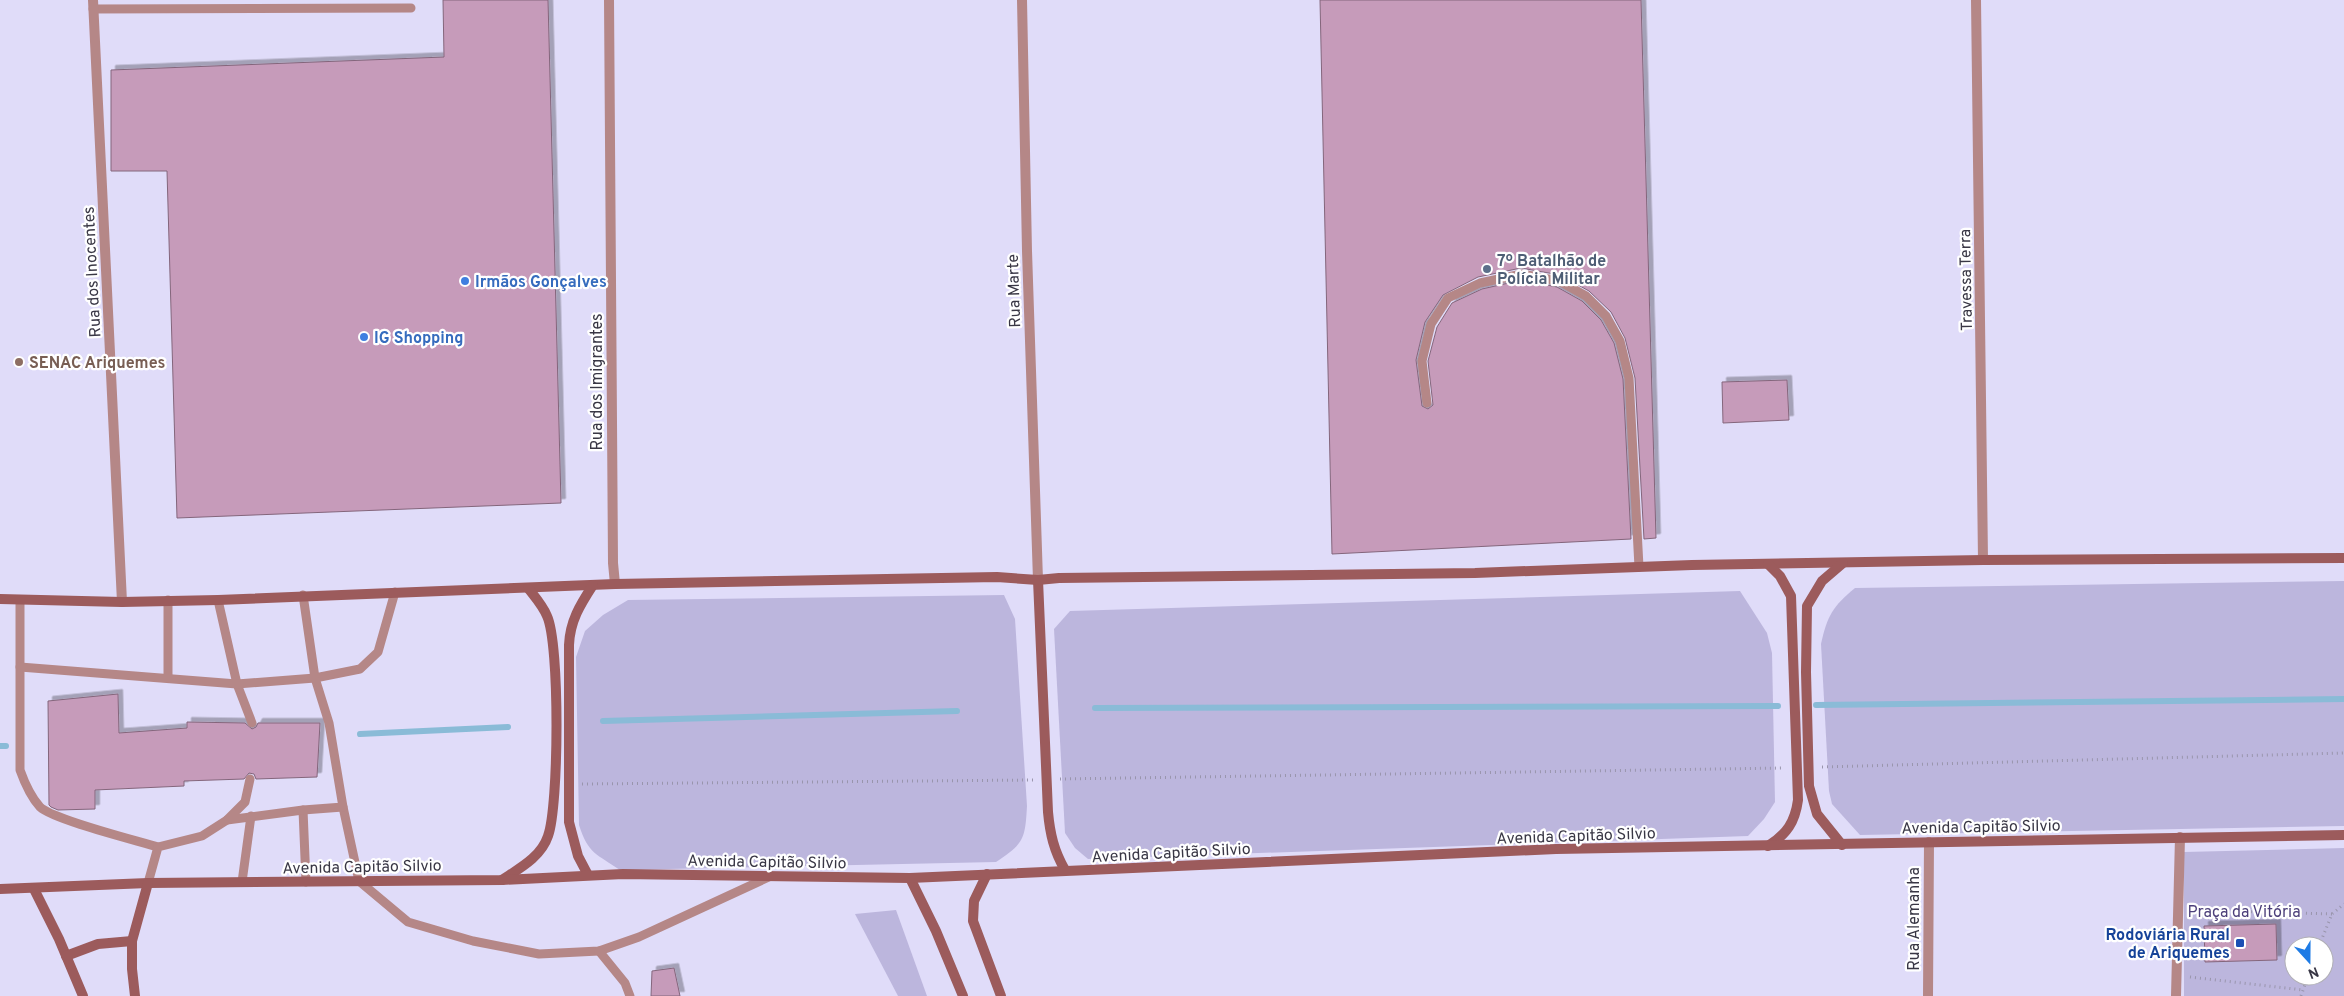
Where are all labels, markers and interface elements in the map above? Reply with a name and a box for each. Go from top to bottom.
street label: Rua dos Inocentes [80,206,106,338]
street label: Travessa Terra [1956,229,1978,331]
place label: 7º Batalhão de Polícia Militar [1497,252,1606,290]
street label: Rua Marte [1004,254,1026,328]
marker: 7º Batalhão de Polícia Militar [1481,263,1493,275]
place label: Irmãos Gonçalves [475,273,607,293]
marker: Irmãos Gonçalves [459,275,471,287]
street label: Rua dos Imigrantes [588,313,608,451]
place label: IG Shopping [374,329,464,349]
marker: IG Shopping [358,331,370,343]
place label: SENAC Ariquemes [29,354,165,374]
marker: SENAC Ariquemes [13,356,25,368]
street label: Avenida Capitão Silvio [1901,817,2061,839]
street label: Avenida Capitão Silvio [1496,824,1656,850]
street label: Avenida Capitão Silvio [1091,840,1251,868]
street label: Avenida Capitão Silvio [687,852,847,874]
street label: Avenida Capitão Silvio [282,857,442,879]
street label: Rua Alemanha [1905,867,1925,971]
park label: Praça da Vitória [2187,903,2301,923]
place label: Rodoviária Rural de Ariquemes [2106,926,2230,964]
north arrow [2284,936,2334,986]
marker: Rodoviária Rural de Ariquemes [2234,937,2246,949]
text: N [2305,962,2321,981]

